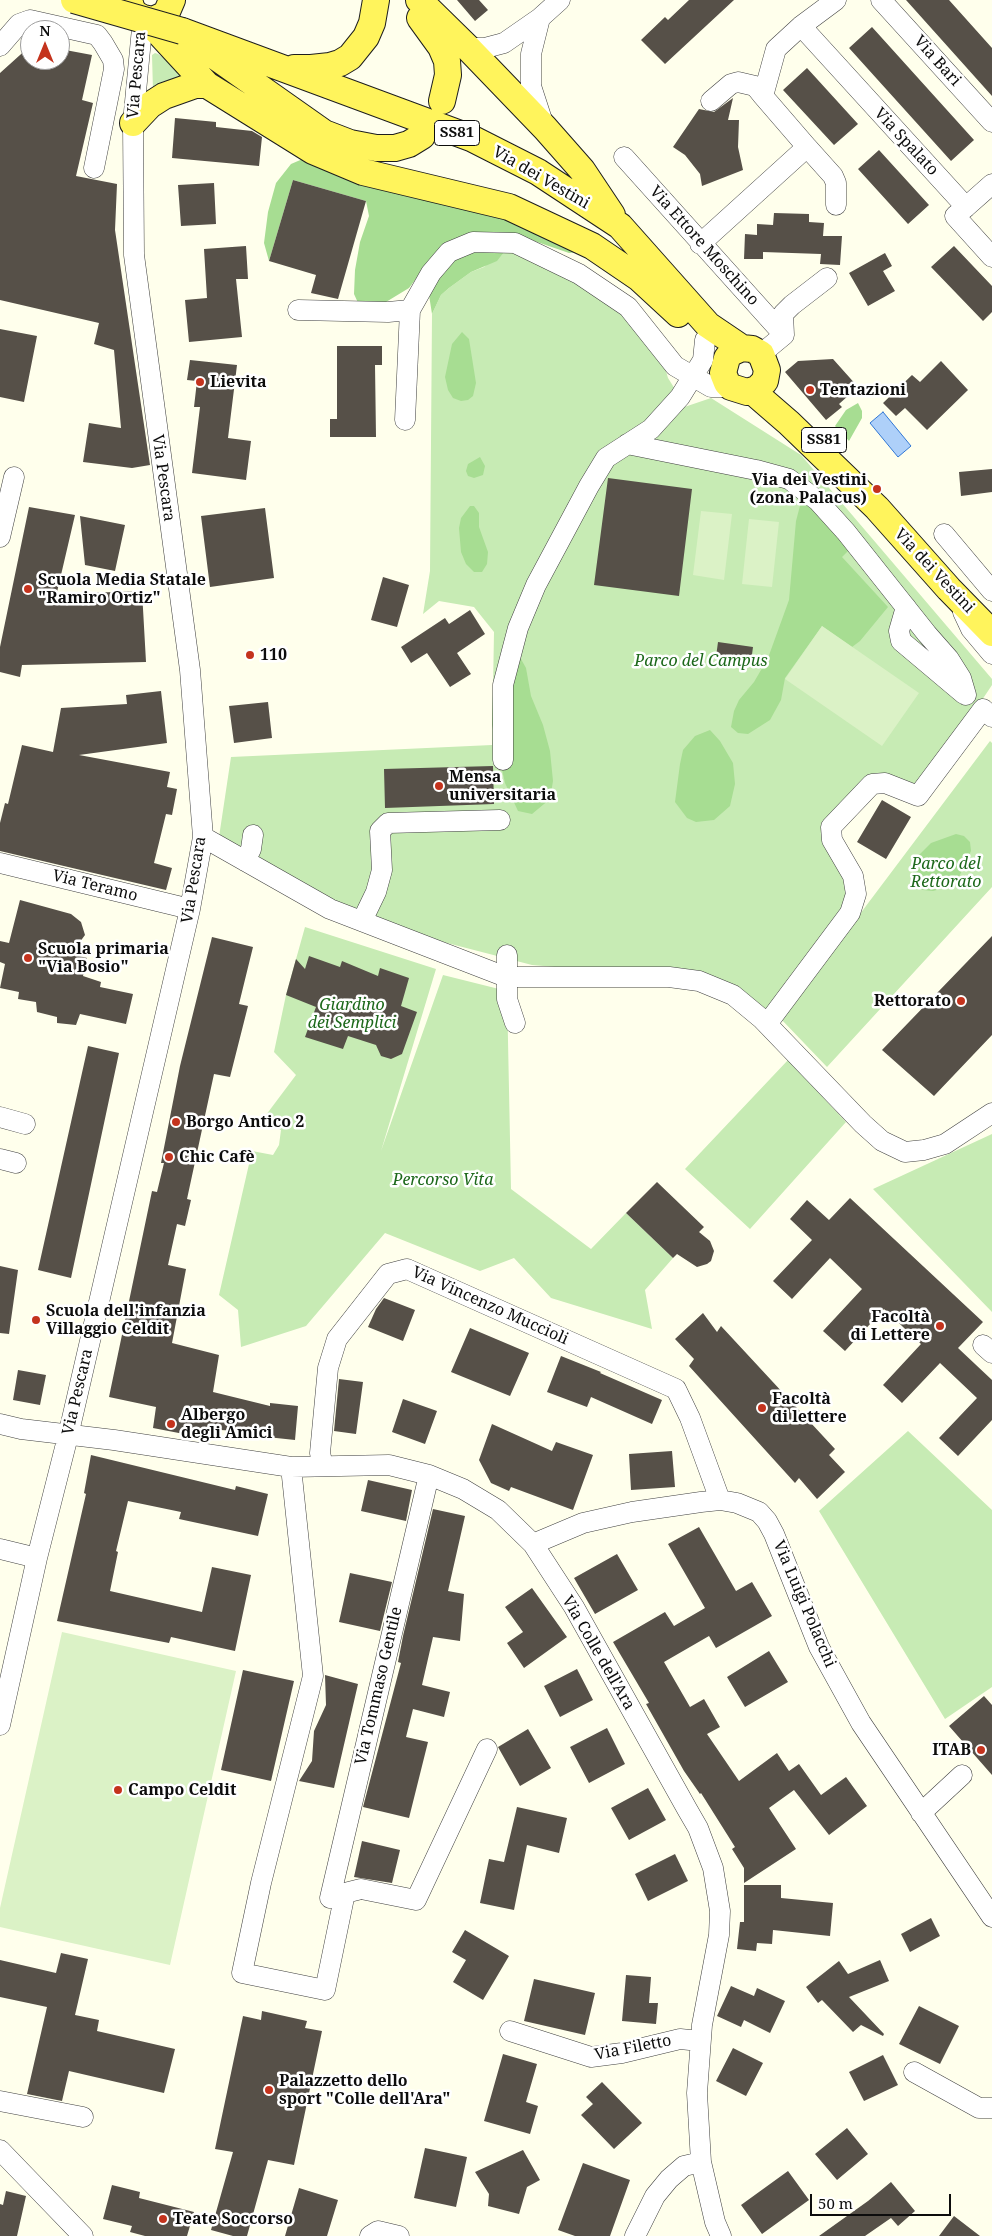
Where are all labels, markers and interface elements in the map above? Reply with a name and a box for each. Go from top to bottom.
north arrow [20,20,70,70]
text: N [39,21,51,40]
street label: Via Pescara [124,31,150,119]
street label: Via Bari [909,32,965,90]
street label: Via Spalato [870,104,942,180]
road number: SS81 [434,120,480,146]
street label: Via dei Vestini [489,143,593,213]
street label: Via Ettore Moschino [645,182,763,310]
place label: Lievita [210,372,267,392]
marker: Lievita [194,376,206,388]
place label: Tentazioni [820,380,906,400]
marker: Tentazioni [804,384,816,396]
road number: SS81 [802,428,846,452]
street label: Via Pescara [147,433,179,523]
place label: Via dei Vestini (zona Palacus) [750,470,867,508]
marker: Via dei Vestini (zona Palacus) [871,483,883,495]
street label: Via dei Vestini [890,525,978,617]
place label: Scuola Media Statale "Ramiro Ortiz" [38,570,206,608]
marker: Scuola Media Statale "Ramiro Ortiz" [22,583,34,595]
place label: 110 [260,645,287,665]
marker: 110 [244,649,256,661]
park label: Parco del Campus [634,651,768,671]
place label: Mensa universitaria [449,767,556,805]
marker: Mensa universitaria [433,780,445,792]
street label: Via Pescara [178,835,210,925]
park label: Parco del Rettorato [911,854,981,892]
street label: Via Teramo [50,866,140,906]
place label: Scuola primaria "Via Bosio" [38,939,169,977]
marker: Scuola primaria "Via Bosio" [22,952,34,964]
place label: Rettorato [874,991,951,1011]
park label: Giardino dei Semplici [308,995,396,1033]
marker: Rettorato [955,995,967,1007]
place label: Borgo Antico 2 [186,1112,304,1132]
marker: Borgo Antico 2 [170,1116,182,1128]
place label: Chic Cafè [179,1147,255,1167]
marker: Chic Cafè [163,1151,175,1163]
park label: Percorso Vita [392,1170,494,1190]
street label: Via Vincenzo Muccioli [409,1263,571,1349]
place label: Scuola dell'infanzia Villaggio Celdit [46,1301,206,1339]
place label: Facoltà di Lettere [851,1307,930,1345]
marker: Scuola dell'infanzia Villaggio Celdit [30,1314,42,1326]
marker: Facoltà di Lettere [934,1320,946,1332]
street label: Via Pescara [59,1347,97,1437]
place label: Facoltà di lettere [772,1389,847,1427]
marker: Facoltà di lettere [756,1402,768,1414]
place label: Albergo degli Amici [181,1405,272,1443]
marker: Albergo degli Amici [165,1418,177,1430]
street label: Via Luigi Polacchi [769,1538,839,1670]
street label: Via Colle dell'Ara [557,1592,639,1714]
street label: Via Tommaso Gentile [351,1605,407,1767]
place label: ITAB [932,1740,971,1760]
marker: ITAB [975,1744,987,1756]
place label: Campo Celdit [128,1780,236,1800]
marker: Campo Celdit [112,1784,124,1796]
street label: Via Filetto [593,2031,673,2065]
place label: Palazzetto dello sport "Colle dell'Ara" [279,2071,450,2109]
marker: Palazzetto dello sport "Colle dell'Ara" [263,2084,275,2096]
scale bar [812,2184,953,2216]
text: 50 m [818,2193,853,2213]
place label: Teate Soccorso [173,2209,293,2229]
marker: Teate Soccorso [157,2213,169,2225]

